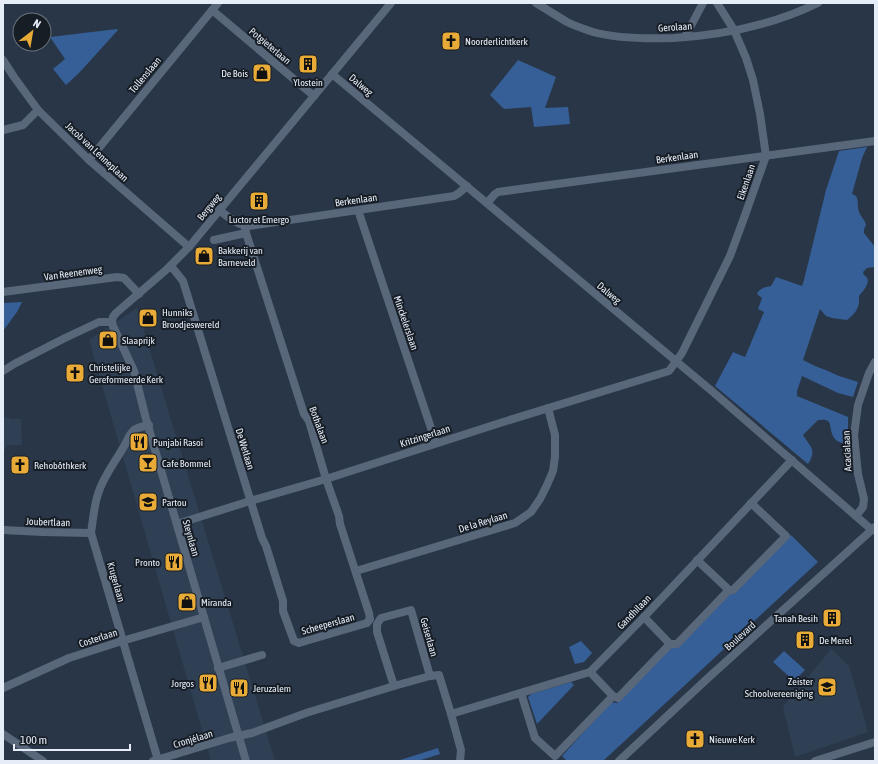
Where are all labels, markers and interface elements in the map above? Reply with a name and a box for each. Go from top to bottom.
north arrow [12,12,52,52]
text: N [31,17,43,30]
street label: Gerolaan [658,20,693,34]
street label: Potgieterlaan [247,26,293,67]
church icon: Noorderlichtkerk [440,30,462,52]
place label: Noorderlichtkerk [465,36,529,47]
building icon: Ylostein [297,53,319,75]
street label: Tollenslaan [127,55,163,95]
shop icon: De Bois [251,62,273,84]
place label: De Bois [221,68,248,79]
street label: Dalweg [347,72,376,99]
place label: Ylostein [293,77,323,88]
street label: Jacob van Lenneplaan [63,120,131,184]
street label: Berkenlaan [655,149,699,165]
street label: Eikenlaan [735,163,757,201]
building icon: Luctor et Emergo [248,190,270,212]
street label: Bergweg [195,191,223,222]
street label: Berkenlaan [334,192,378,208]
place label: Luctor et Emergo [229,214,290,225]
shop icon: Bakkerij van Barneveld [193,245,215,267]
place label: Bakkerij van Barneveld [218,245,263,268]
street label: Van Reenenweg [43,263,103,283]
street label: Dalweg [595,280,624,307]
street label: Minckelerslaan [392,294,420,352]
shop icon: Hunniks Broodjeswereld [137,307,159,329]
place label: Hunniks Broodjeswereld [162,307,220,330]
shop icon: Slaaprijk [97,329,119,351]
place label: Slaaprijk [122,335,155,346]
church icon: Christelijke Gereformeerde Kerk [64,362,86,384]
place label: Christelijke Gereformeerde Kerk [89,362,164,385]
street label: Bothalaan [307,405,331,445]
street label: Kritzingerlaan [398,423,452,449]
street label: De Wetlaan [234,427,257,471]
street label: Acacialaan [840,430,854,472]
restaurant icon: Punjabi Rasoi [128,431,150,453]
place label: Punjabi Rasoi [153,437,203,448]
bar icon: Cafe Bommel [137,452,159,474]
church icon: Rehobôthkerk [9,454,31,476]
place label: Cafe Bommel [162,458,211,469]
place label: Rehobôthkerk [34,460,87,471]
school or university icon: Partou [137,491,159,513]
place label: Partou [162,497,187,508]
street label: De la Reylaan [457,509,509,535]
street label: Joubertlaan [26,516,71,528]
street label: Steynlaan [181,519,201,558]
restaurant icon: Pronto [163,551,185,573]
place label: Pronto [135,557,160,568]
street label: Krugerlaan [105,561,127,603]
shop icon: Miranda [176,591,198,613]
street label: Gandhilaan [615,592,653,631]
place label: Miranda [201,597,232,608]
building icon: Tanah Besih [821,607,843,629]
street label: Scheeperslaan [300,611,356,637]
place label: Tanah Besih [774,613,818,624]
street label: Geiserlaan [418,616,440,658]
street label: Boulevard [722,619,758,653]
street label: Costerlaan [77,627,119,649]
building icon: De Merel [794,629,816,651]
place label: De Merel [819,635,852,646]
restaurant icon: Jorgos [197,672,219,694]
place label: Zeister Schoolvereeniging [745,676,814,699]
school or university icon: Zeister Schoolvereeniging [816,676,838,698]
restaurant icon: Jeruzalem [228,677,250,699]
place label: Jorgos [171,678,194,689]
place label: Jeruzalem [253,683,291,694]
scale bar [14,726,130,752]
street label: Cronjélaan [172,728,214,750]
church icon: Nieuwe Kerk [684,728,706,750]
text: 100 m [20,733,47,747]
place label: Nieuwe Kerk [709,734,756,745]

